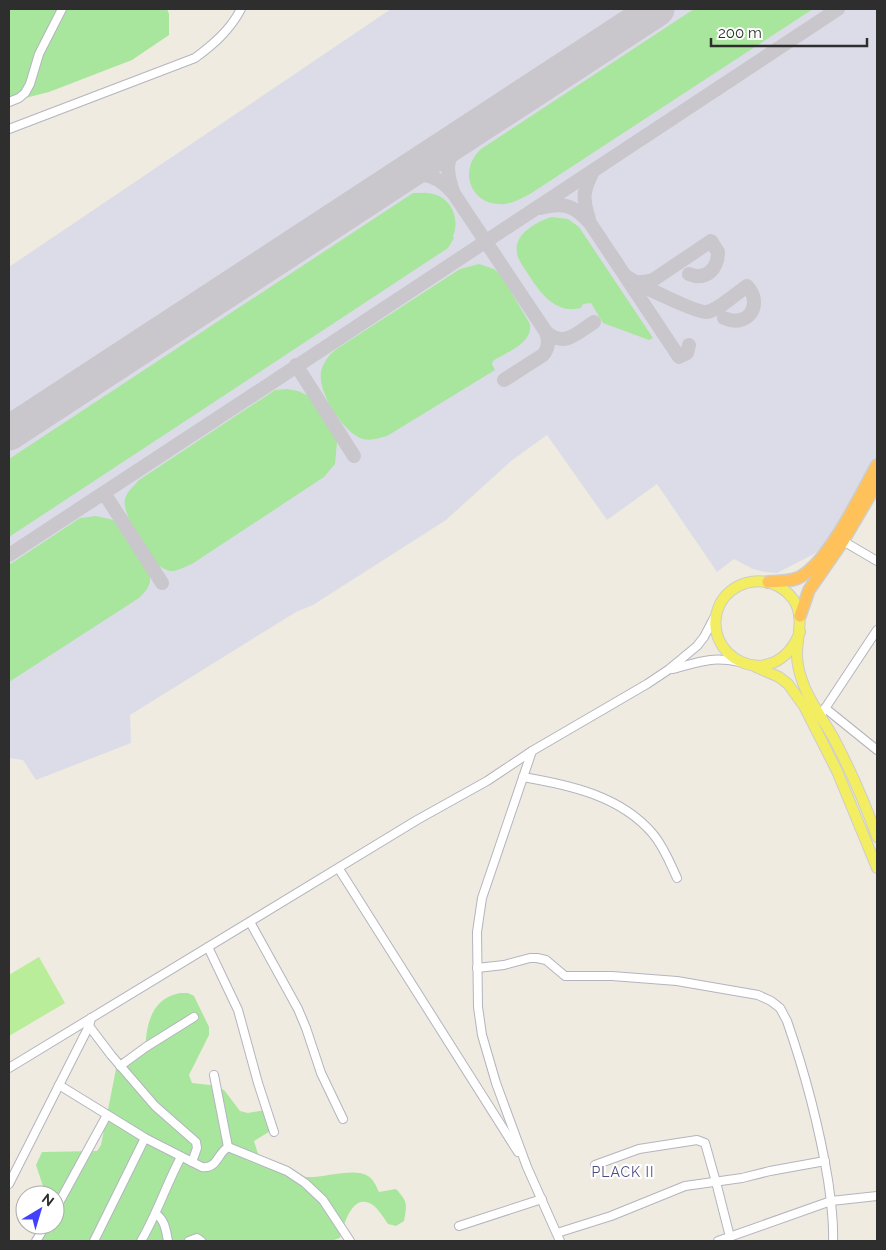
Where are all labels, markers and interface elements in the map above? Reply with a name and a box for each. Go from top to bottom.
scale bar [711,15,867,47]
text: 200 m [718,24,762,42]
district label: PLACK II [592,1164,654,1180]
north arrow [15,1185,65,1235]
text: N [39,1190,57,1209]

